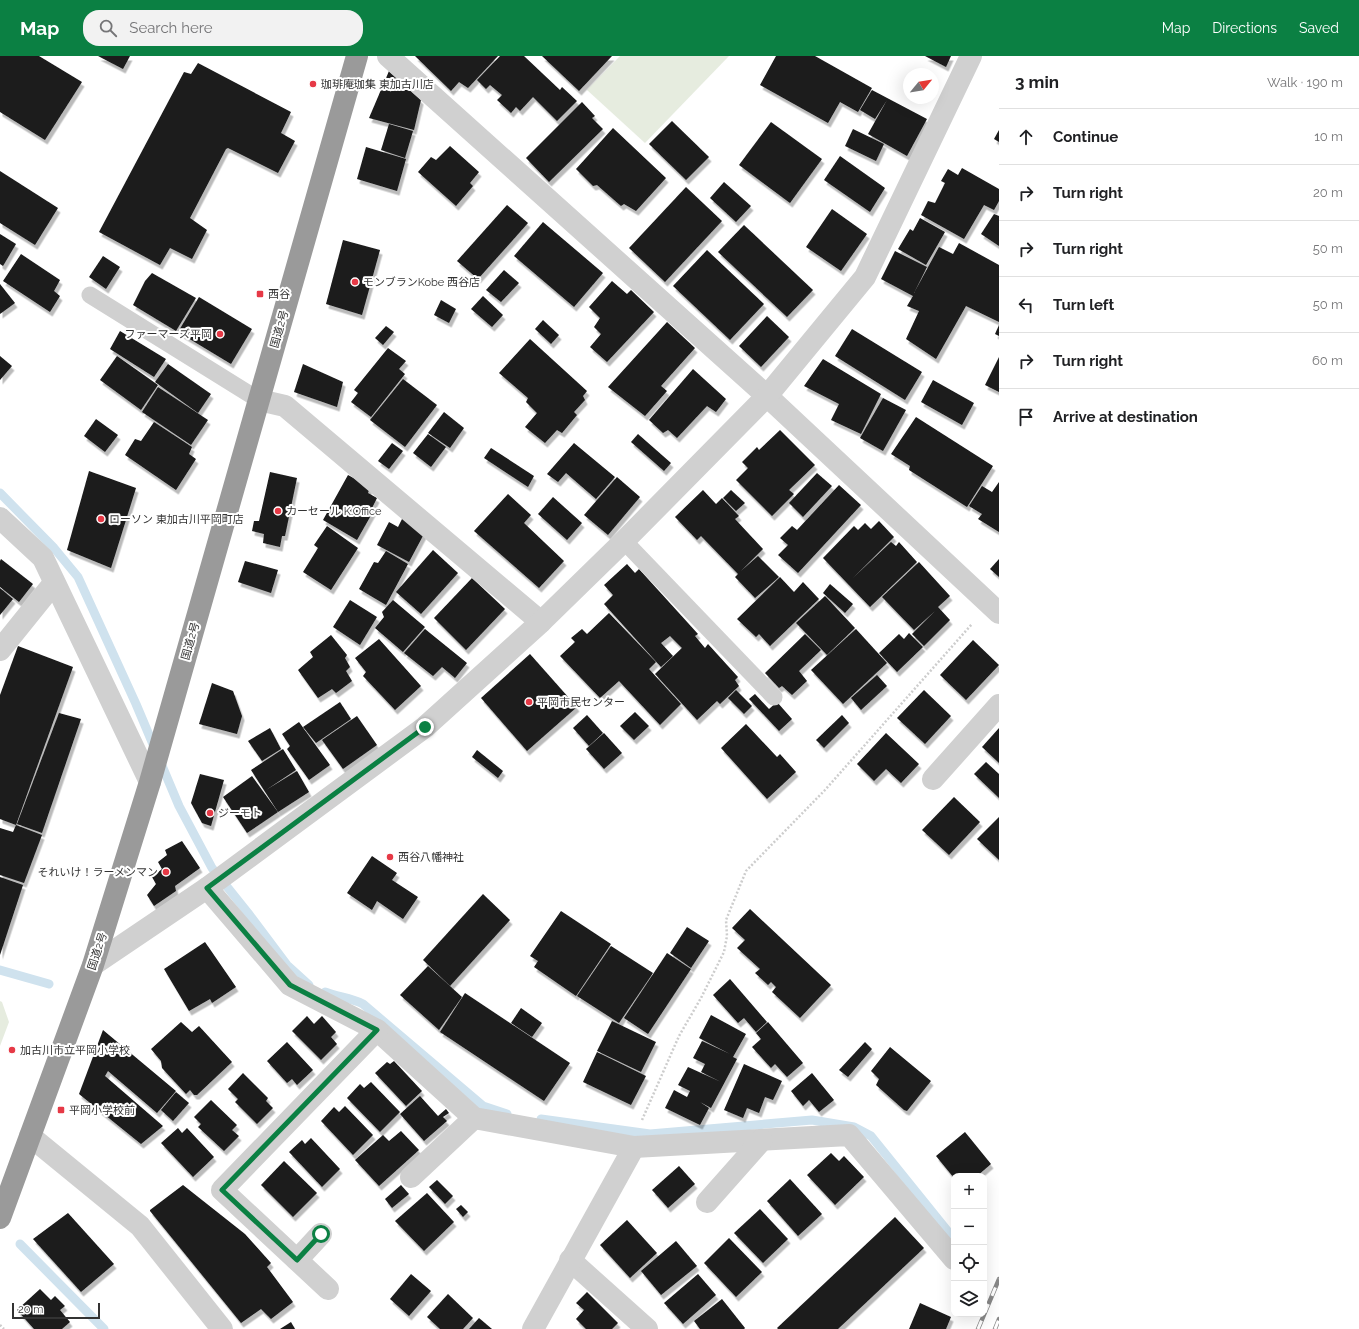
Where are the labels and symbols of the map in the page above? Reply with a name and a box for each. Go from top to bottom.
north arrow [903,68,939,104]
place label: 珈琲庵珈集 東加古川店 [321,78,434,91]
marker: 珈琲庵珈集 東加古川店 [308,79,318,89]
place label: モンブランKobe 西谷店 [363,276,480,289]
marker: モンブランKobe 西谷店 [350,277,360,287]
place label: 西谷 [268,288,290,301]
marker: 西谷 [255,289,265,299]
street label: 国道2号 [268,309,291,350]
place label: ファーマーズ平岡 [125,328,212,341]
marker: ファーマーズ平岡 [215,329,225,339]
place label: カーセール K.Office [286,505,382,518]
marker: カーセール K.Office [273,506,283,516]
place label: ローソン 東加古川平岡町店 [109,513,244,526]
marker: ローソン 東加古川平岡町店 [96,514,106,524]
street label: 国道2号 [179,621,202,662]
place label: 平岡市民センター [537,696,625,709]
marker: 平岡市民センター [524,697,534,707]
route end [416,718,434,736]
place label: ジーモト [218,807,262,820]
marker: ジーモト [205,808,215,818]
place label: 西谷八幡神社 [398,851,464,864]
marker: 西谷八幡神社 [385,852,395,862]
place label: それいけ！ラーメンマン [37,866,158,879]
marker: それいけ！ラーメンマン [161,867,171,877]
street label: 国道2号 [85,931,110,972]
place label: 加古川市立平岡小学校 [20,1044,130,1057]
marker: 加古川市立平岡小学校 [7,1045,17,1055]
place label: 平岡小学校前 [69,1104,135,1117]
marker: 平岡小学校前 [56,1105,66,1115]
route start [312,1225,330,1243]
scale bar [12,1301,100,1320]

